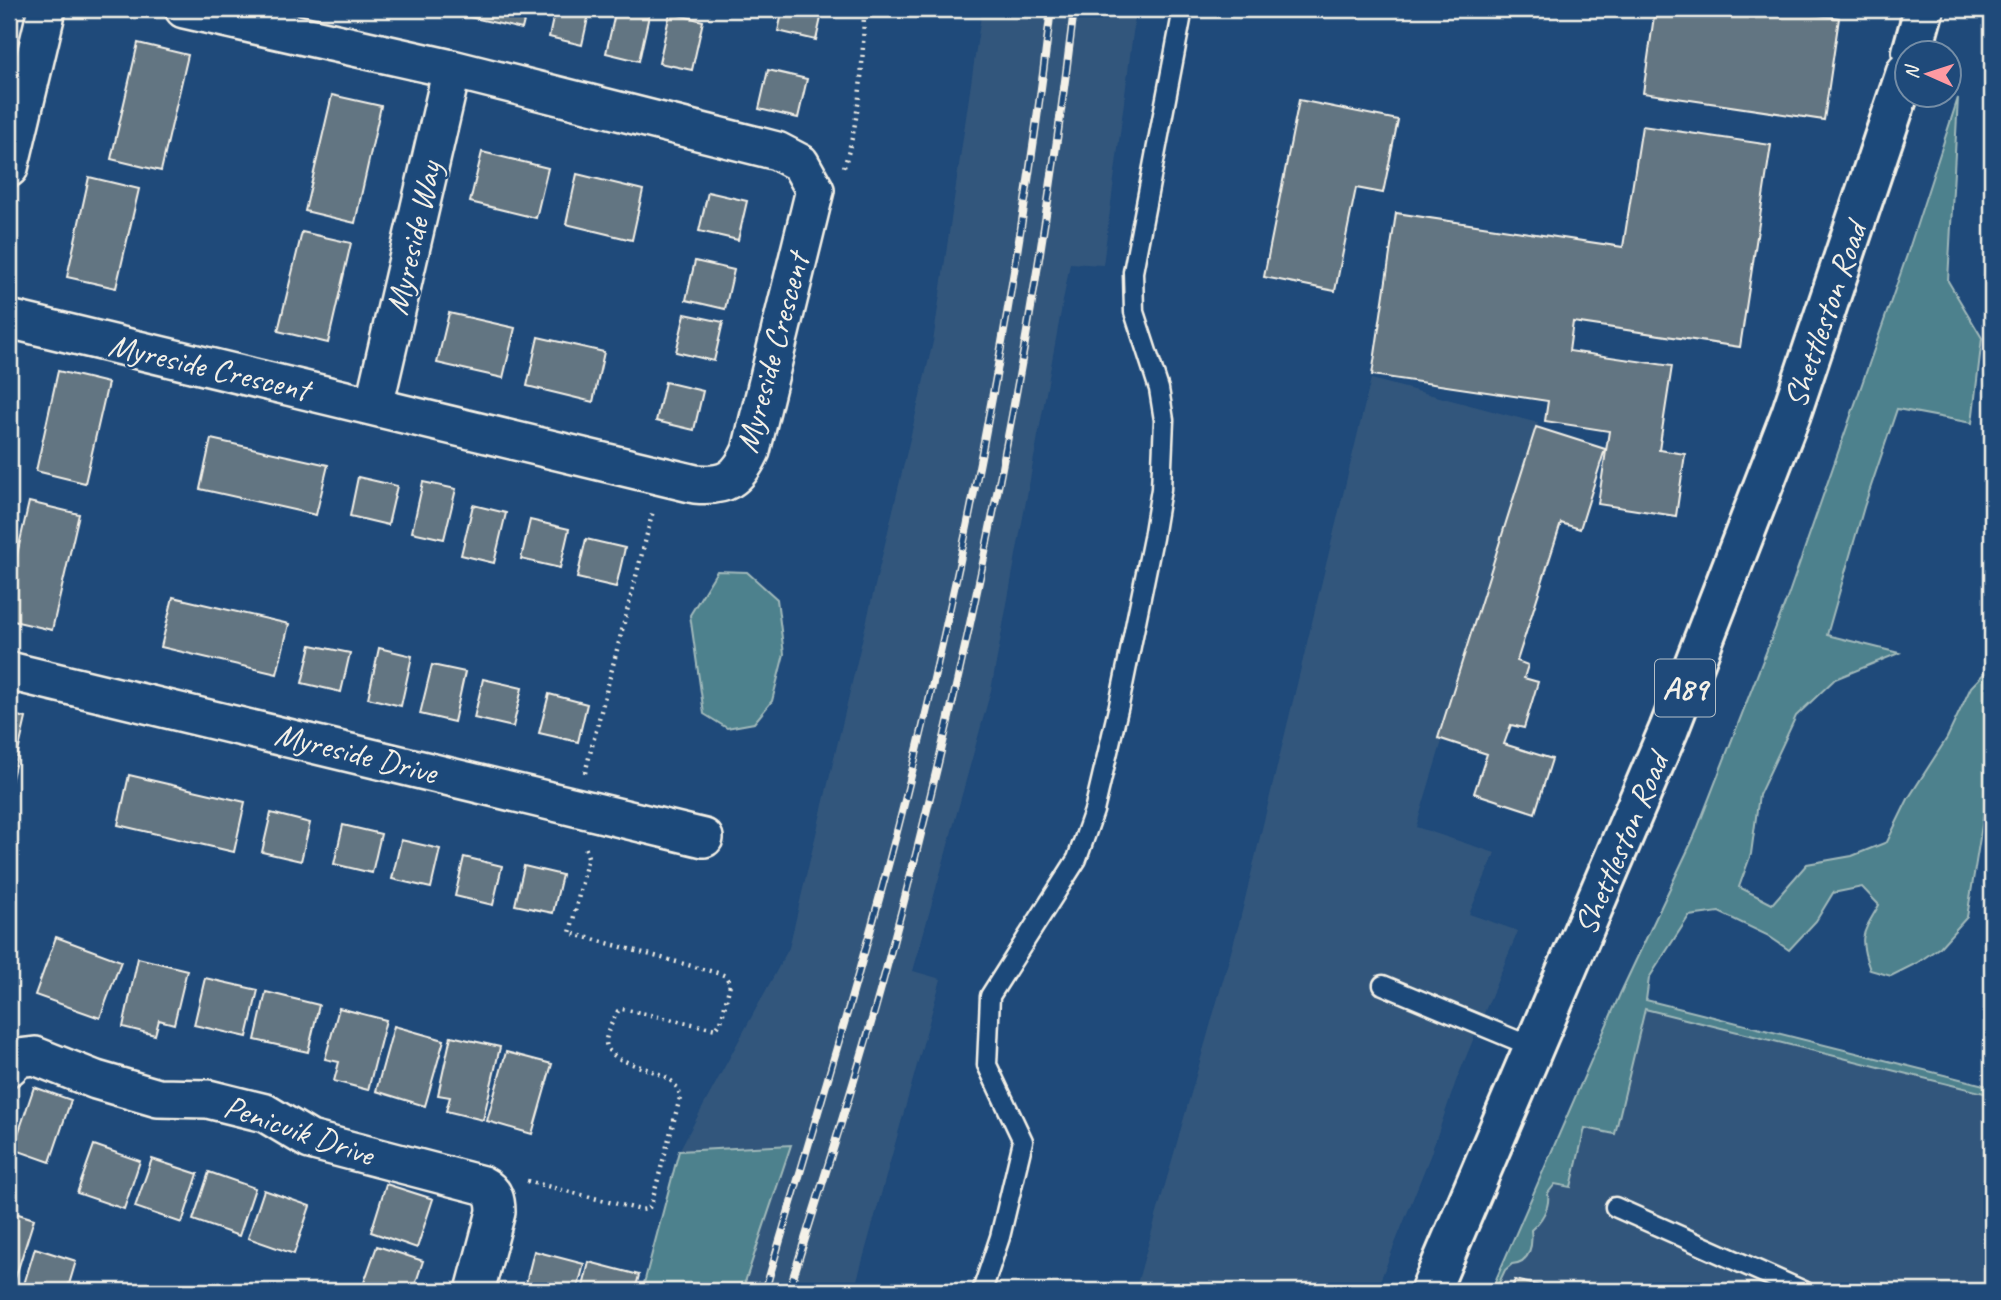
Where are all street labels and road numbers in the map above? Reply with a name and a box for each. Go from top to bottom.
street label: Myreside Way [375,155,452,319]
street label: Shettleston Road [1774,212,1878,413]
street label: Myreside Crescent [725,245,820,457]
street label: Myreside Crescent [105,324,317,411]
road number: A89 [1655,660,1715,716]
street label: Myreside Drive [271,713,443,794]
street label: Shettleston Road [1564,742,1680,941]
street label: Penicuik Drive [219,1085,381,1176]

